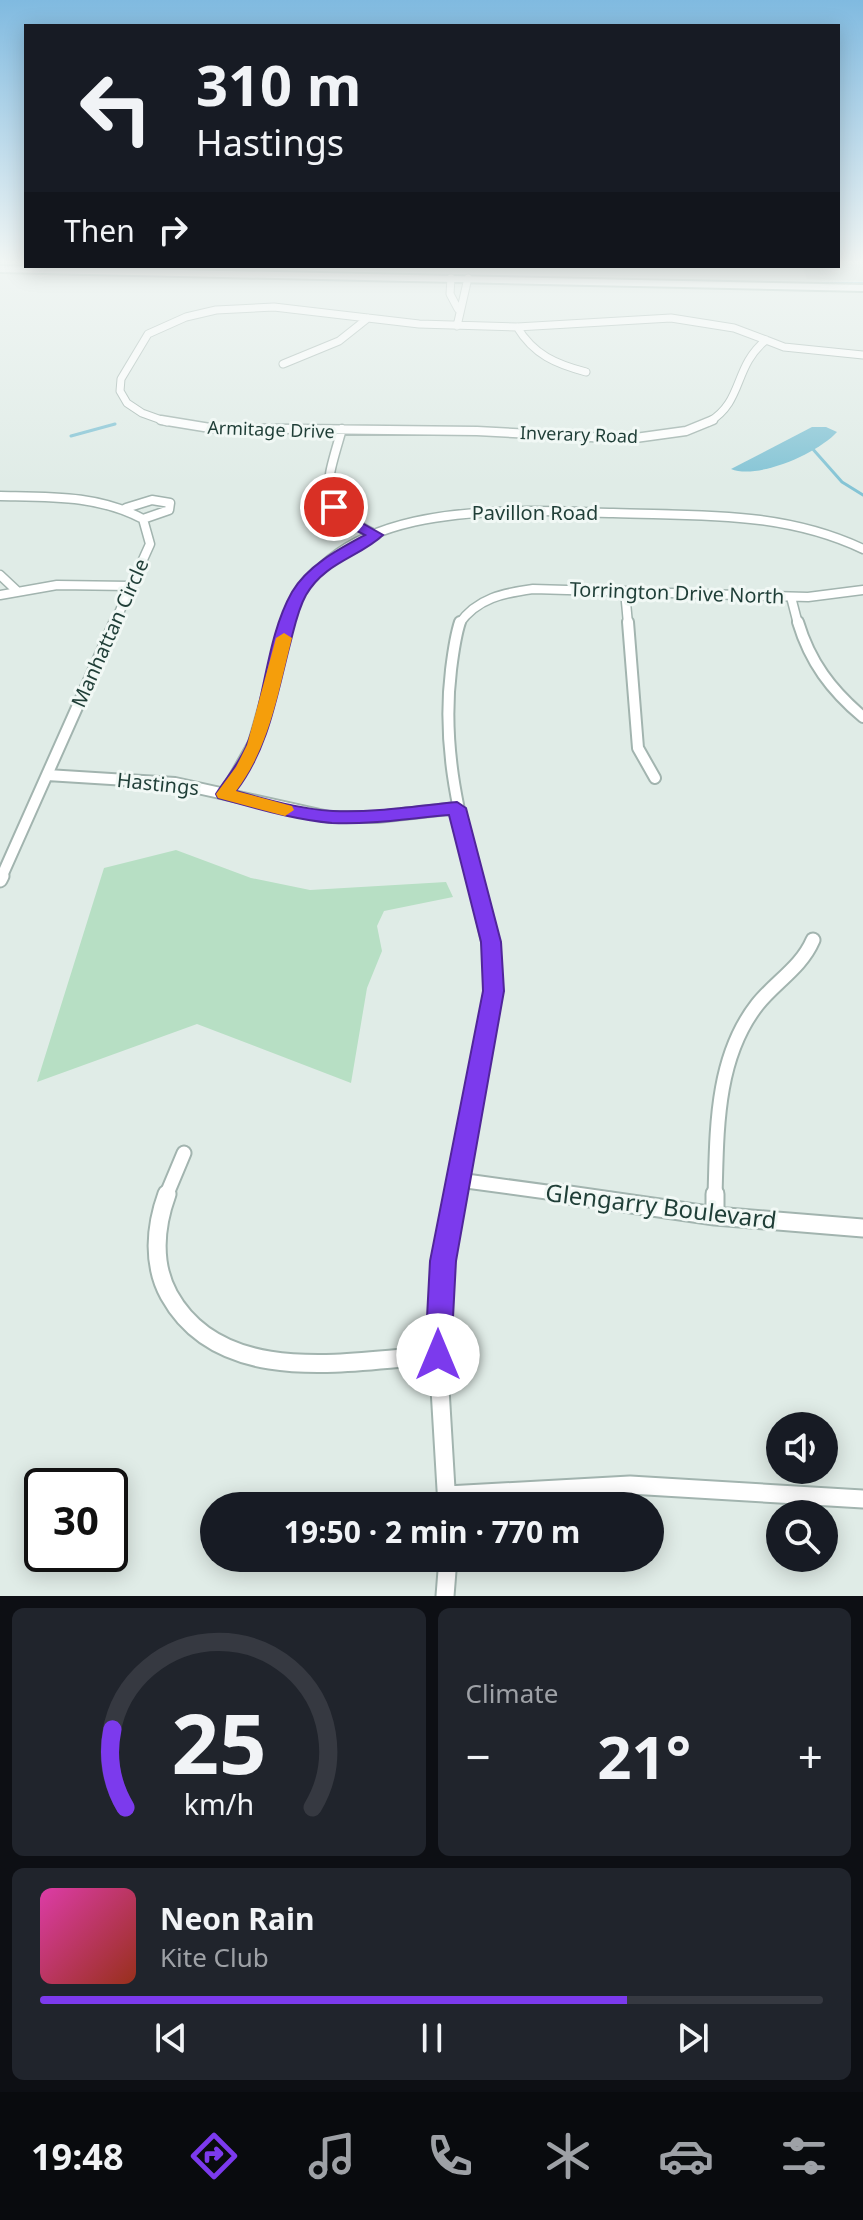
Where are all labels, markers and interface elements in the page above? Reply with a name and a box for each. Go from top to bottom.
text: 310 m [196,46,361,122]
icon: left [64,56,168,160]
text: Hastings [196,118,344,167]
icon: right [151,208,195,252]
text: Then [64,210,135,251]
street label: Armitage Drive [207,415,335,443]
street label: Inverary Road [520,420,639,448]
pin [300,473,368,541]
icon: arrive [312,485,356,529]
street label: Pavillon Road [472,499,598,526]
street label: Manhattan Circle [65,554,154,711]
street label: Torrington Drive North [569,575,785,610]
street label: Hastings [116,766,200,801]
street label: Glengarry Boulevard [544,1175,779,1236]
position arrow [396,1313,480,1397]
map controls [766,1412,838,1572]
button: sound [766,1412,838,1484]
speed limit sign: 30 [24,1468,128,1572]
button: search [766,1500,838,1572]
text: 19:50 · 2 min · 770 m [284,1511,580,1552]
text: Climate [466,1675,558,1711]
text: 25 [171,1685,266,1798]
text: 21° [597,1715,691,1797]
text: − [466,1726,491,1786]
text: + [798,1726,823,1786]
text: km/h [184,1784,254,1823]
text: Neon Rain [160,1898,314,1939]
text: Kite Club [160,1939,269,1975]
icon: previous [149,2016,193,2060]
icon: pause [410,2016,454,2060]
icon: next [671,2016,715,2060]
icon: directions [186,2128,242,2184]
icon: music [304,2128,360,2184]
icon: phone [422,2128,478,2184]
icon: climate [540,2128,596,2184]
icon: car [658,2128,714,2184]
icon: filters [776,2128,832,2184]
text: 19:48 [31,2132,124,2181]

